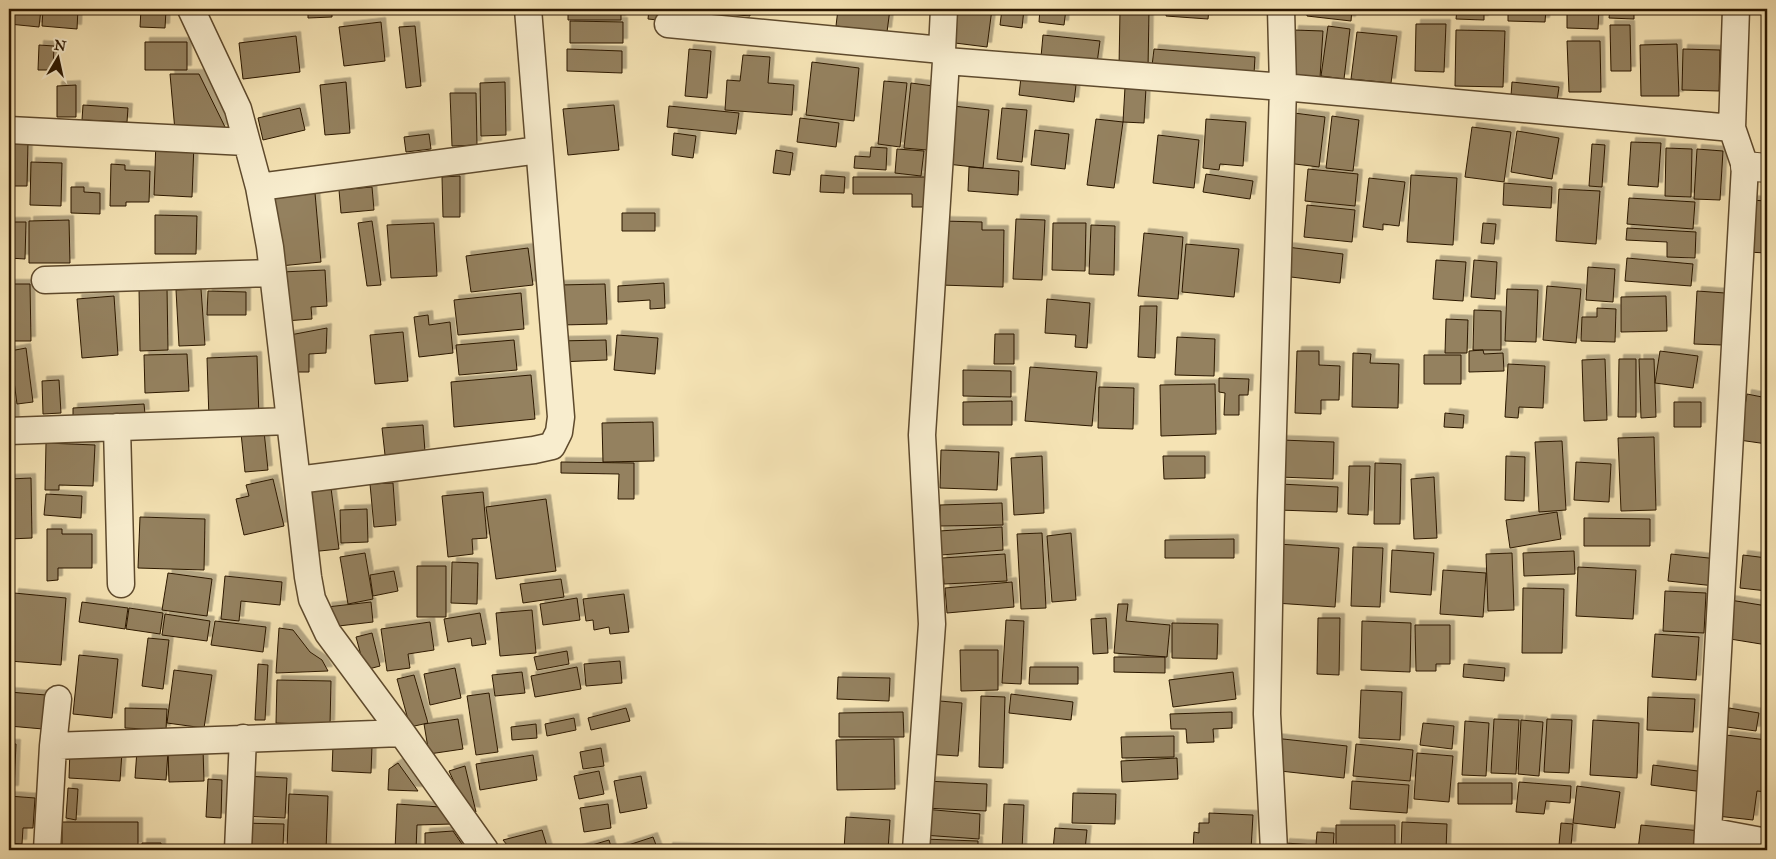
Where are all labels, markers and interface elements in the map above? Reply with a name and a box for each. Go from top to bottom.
north arrow [32,32,82,82]
text: N [53,36,67,55]

